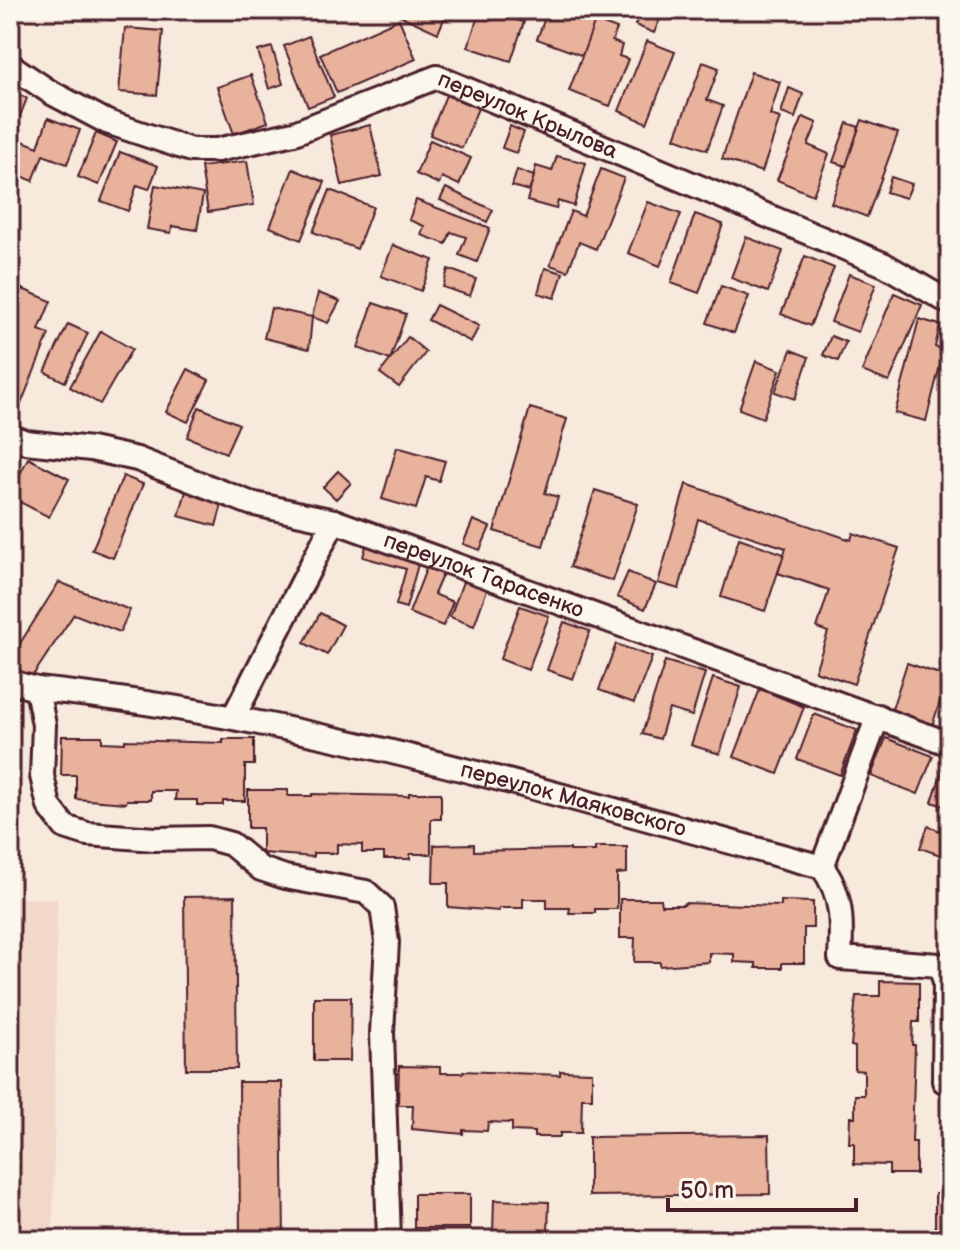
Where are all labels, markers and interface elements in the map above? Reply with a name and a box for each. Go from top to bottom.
street label: переулок Крылова [434,65,622,165]
street label: переулок Тарасенко [380,527,588,624]
street label: переулок Маяковского [458,756,689,843]
scale bar [668,1162,856,1212]
text: 50 m [680,1176,734,1205]

